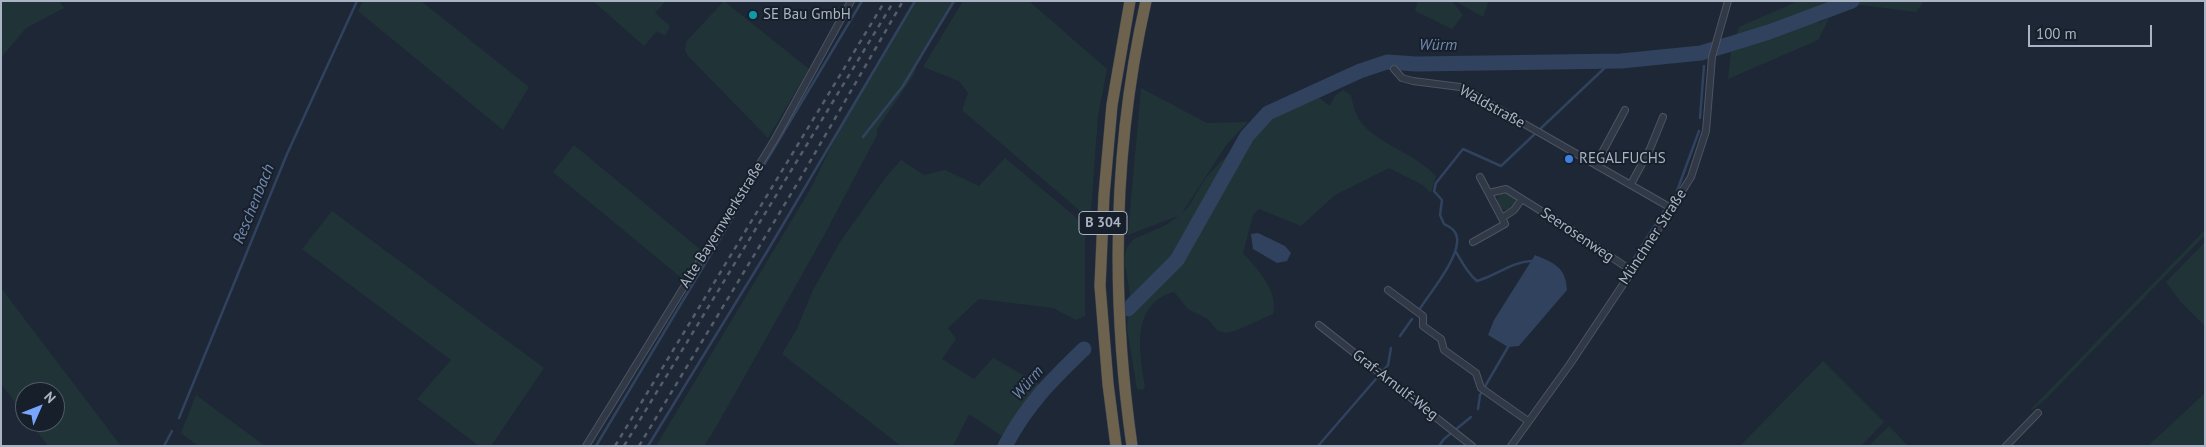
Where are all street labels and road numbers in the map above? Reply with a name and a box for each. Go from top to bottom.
street label: Waldstraße [1456,82,1528,132]
street label: Alte Bayernwerkstraße [676,159,768,291]
street label: Münchner Straße [1615,186,1691,288]
street label: Seerosenweg [1537,204,1617,266]
road number: B 304 [1079,212,1127,234]
street label: Graf-Arnulf-Weg [1349,346,1441,424]

